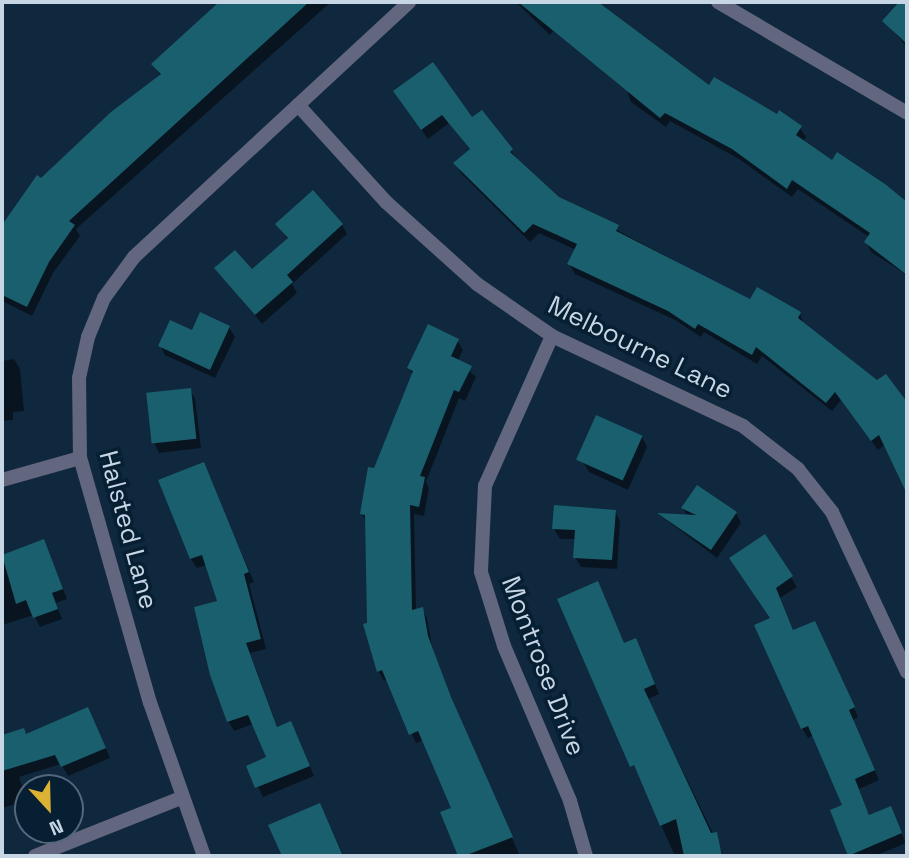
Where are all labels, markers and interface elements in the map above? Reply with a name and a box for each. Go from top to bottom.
street label: Melbourne Lane [543,290,737,406]
street label: Halsted Lane [92,447,164,613]
street label: Montrose Drive [494,572,592,760]
north arrow [14,774,84,844]
text: N [46,813,67,841]

